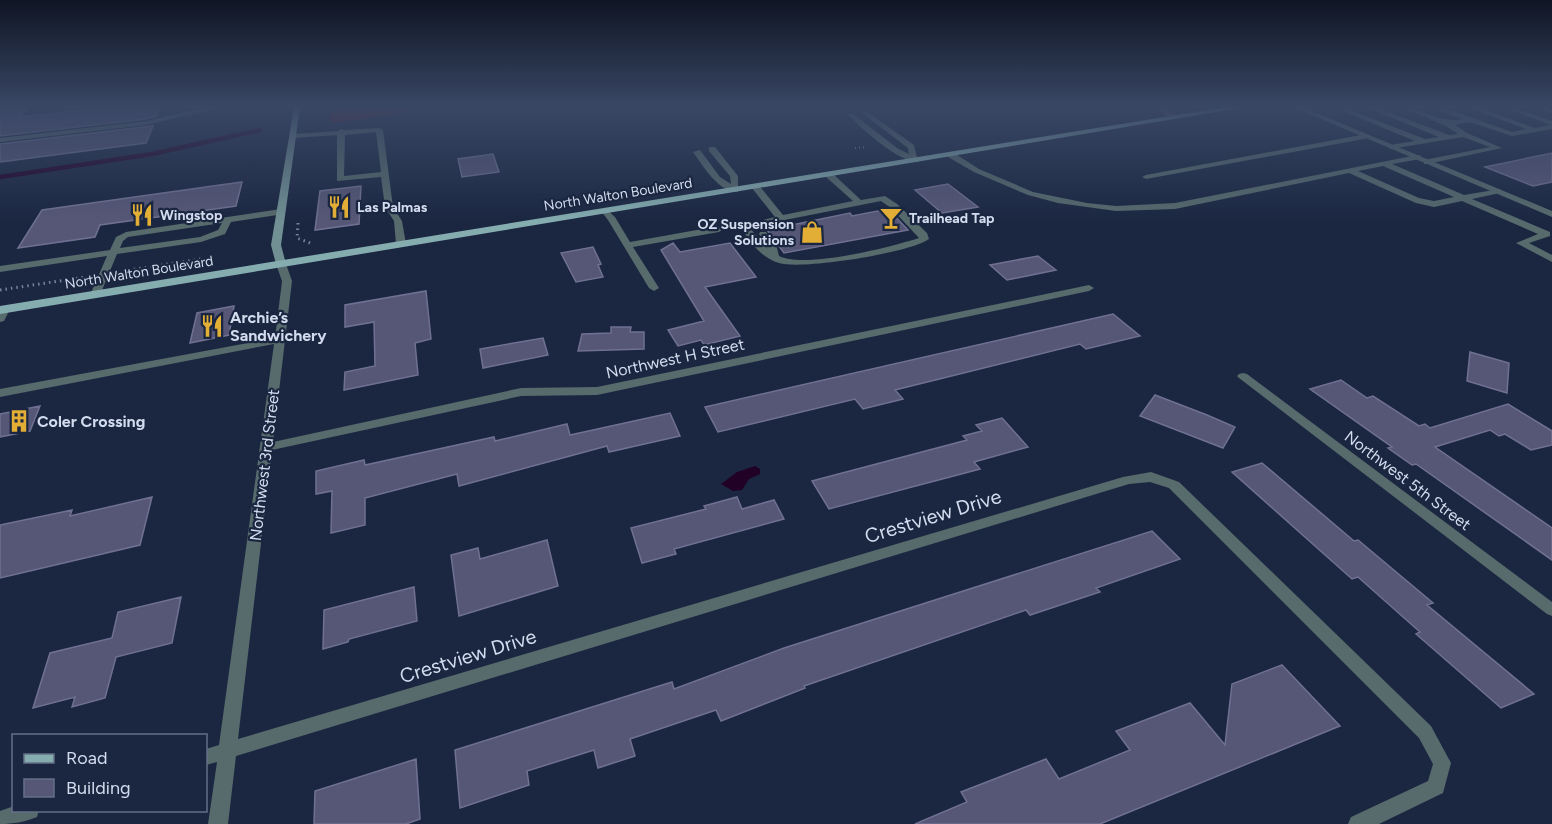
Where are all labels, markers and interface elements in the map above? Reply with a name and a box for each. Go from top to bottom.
street label: North Walton Boulevard [543,174,694,215]
restaurant icon: Las Palmas [326,194,352,220]
place label: Las Palmas [357,199,428,216]
restaurant icon: Wingstop [129,202,155,228]
bar icon: Trailhead Tap [878,205,904,231]
place label: Wingstop [160,207,222,224]
place label: Trailhead Tap [909,210,995,227]
place label: OZ Suspension Solutions [697,216,794,249]
shop icon: OZ Suspension Solutions [799,219,825,245]
street label: North Walton Boulevard [64,252,215,293]
place label: Archie’s Sandwichery [230,308,327,345]
restaurant icon: Archie’s Sandwichery [199,313,225,339]
street label: Northwest H Street [604,335,746,382]
street label: Northwest 3rd Street [246,388,283,542]
building icon: Coler Crossing [6,408,32,434]
place label: Coler Crossing [37,412,145,431]
street label: Northwest 5th Street [1341,427,1475,534]
street label: Crestview Drive [862,484,1004,548]
street label: Crestview Drive [397,624,539,688]
legend [12,734,207,812]
text: Road [66,747,107,769]
text: Building [66,777,131,799]

